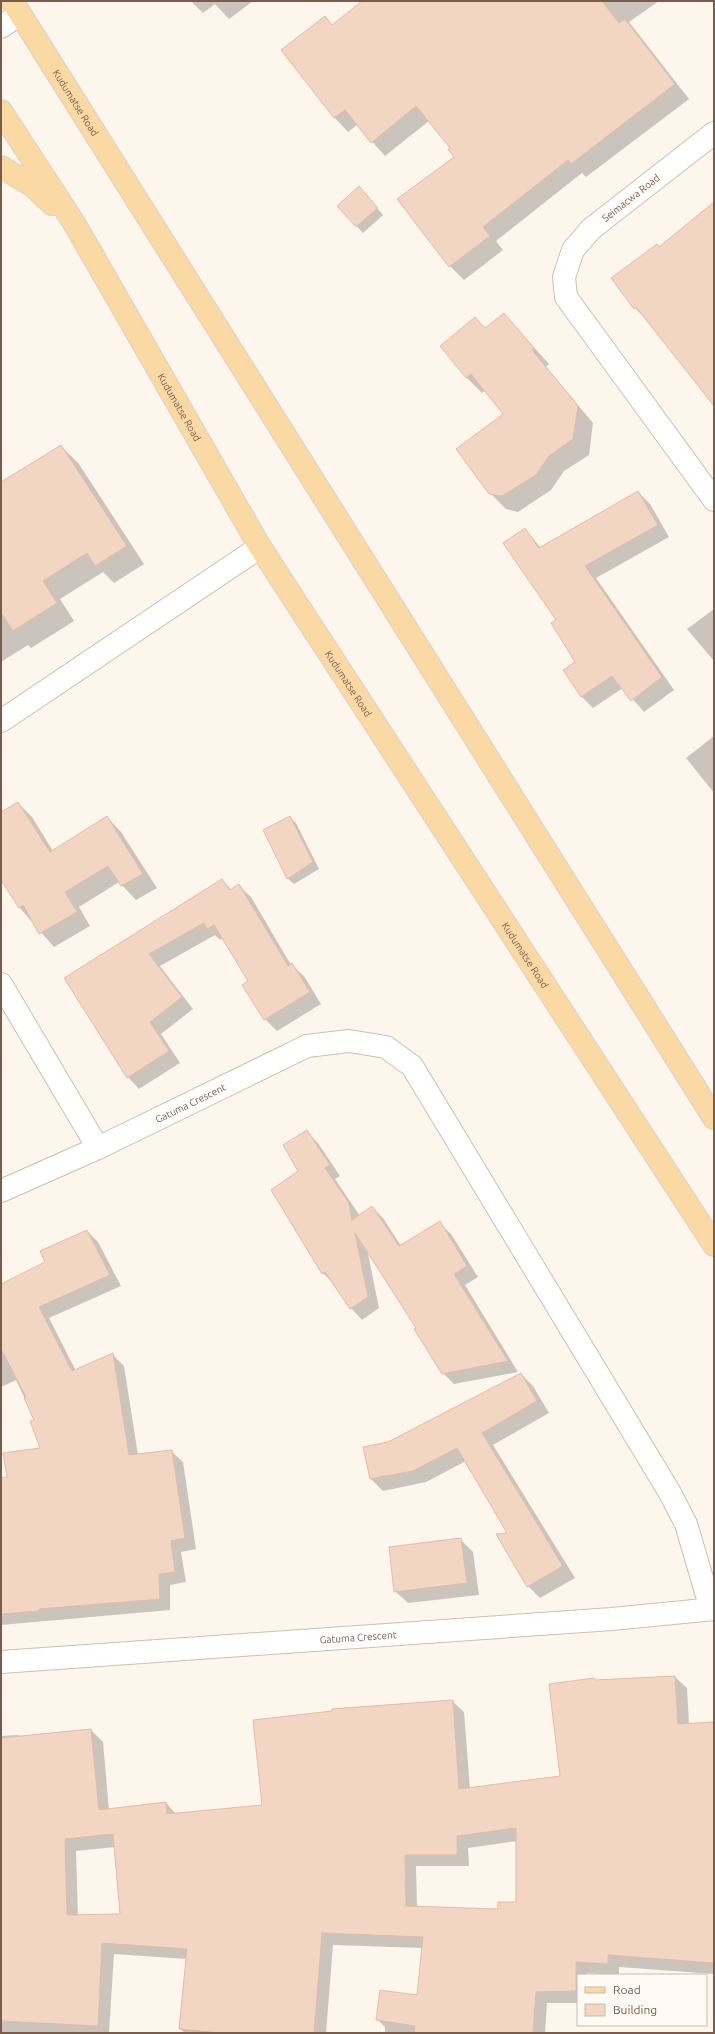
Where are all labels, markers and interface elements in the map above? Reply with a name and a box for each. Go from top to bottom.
street label: Kudumatse Road [51,67,101,138]
street label: Seimacwa Road [600,172,662,224]
street label: Kudumatse Road [156,371,204,443]
street label: Kudumatse Road [323,648,374,719]
street label: Kudumatse Road [500,920,551,990]
street label: Gatuma Crescent [153,1081,228,1125]
street label: Gatuma Crescent [319,1629,397,1645]
legend [577,1974,707,2026]
text: Road [613,1983,641,1996]
text: Building [613,2003,657,2016]

